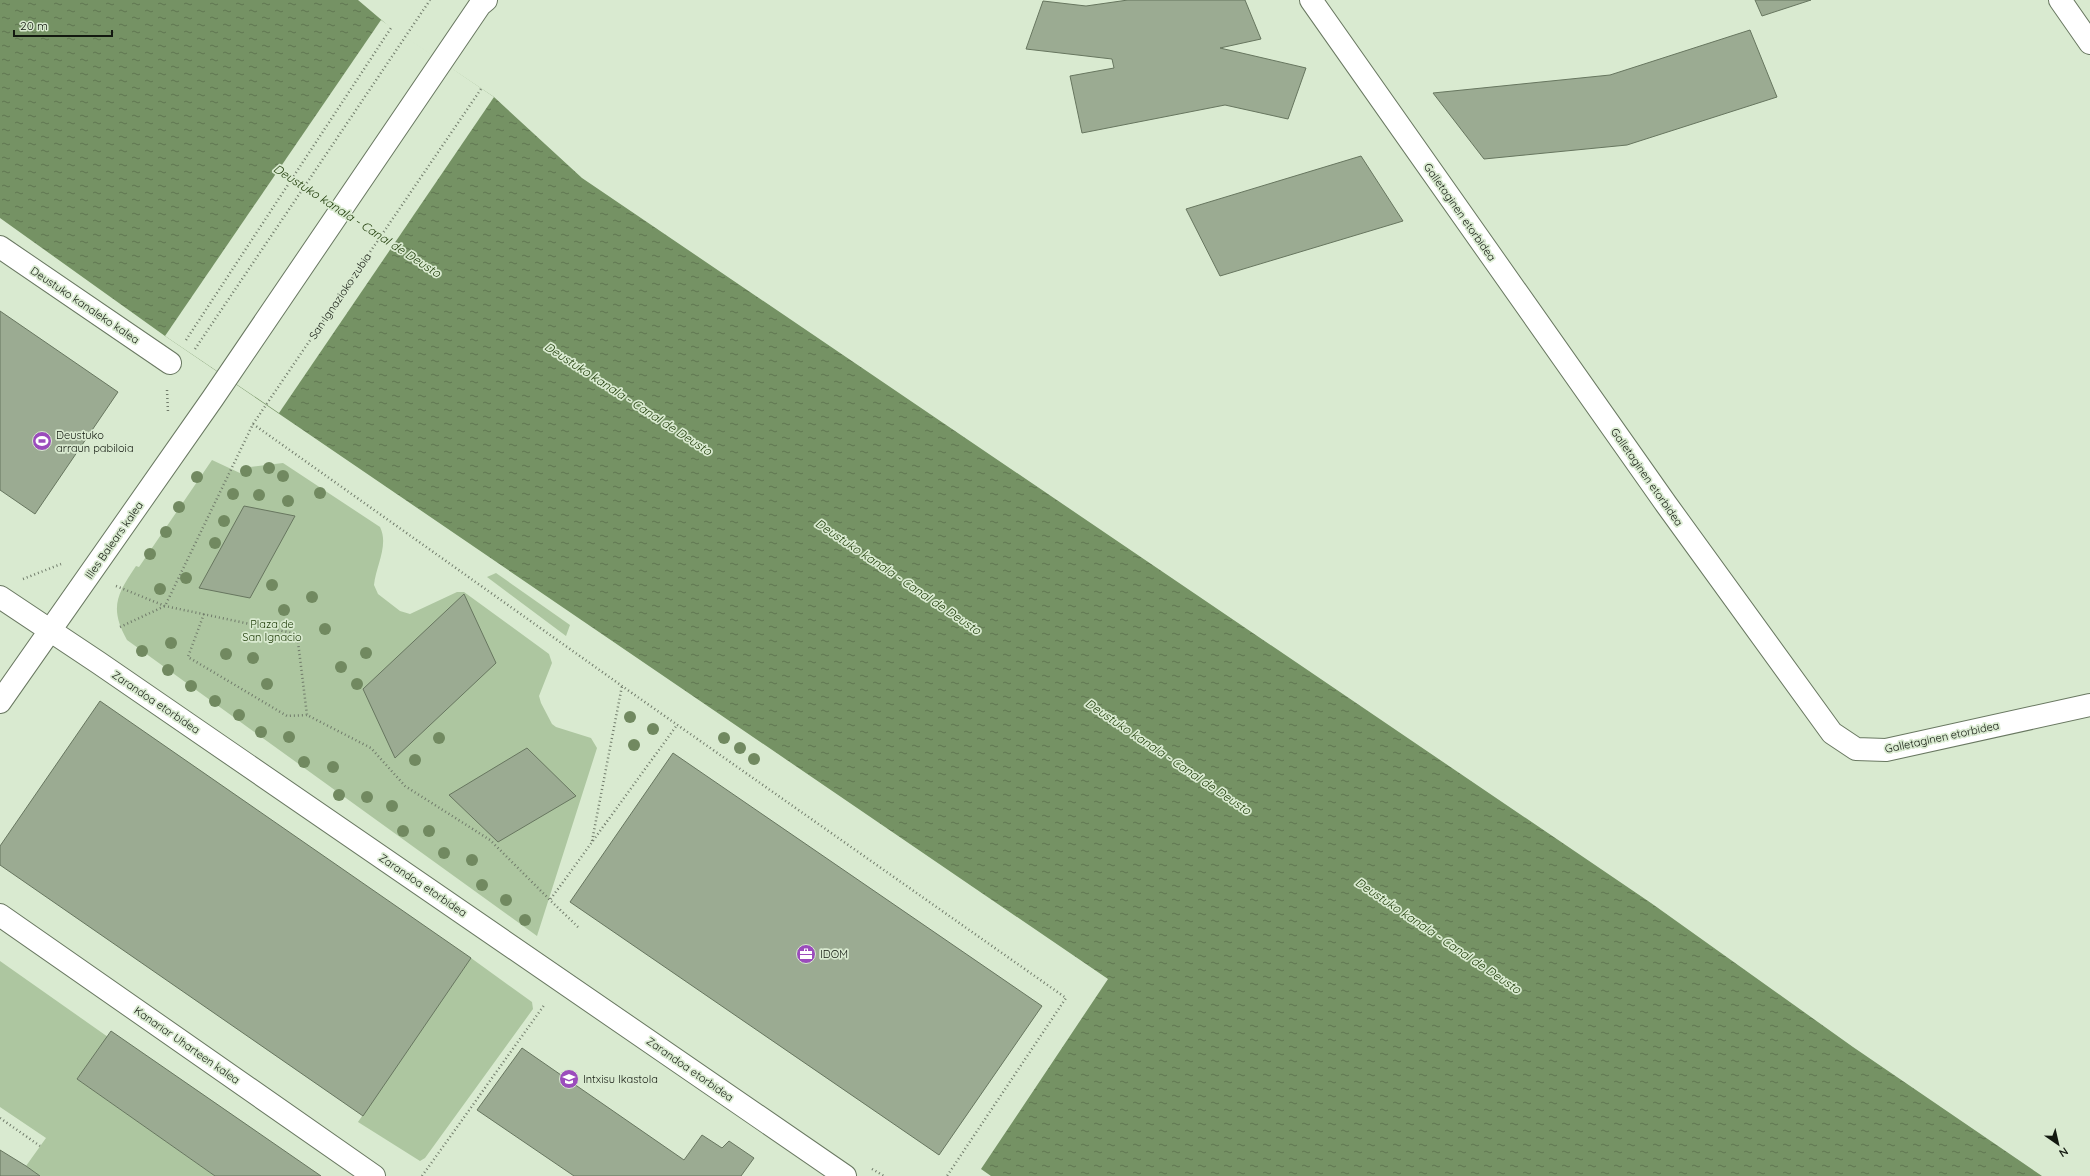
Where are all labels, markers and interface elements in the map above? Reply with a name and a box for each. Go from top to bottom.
scale bar [14,12,112,38]
text: 20 m [20,18,48,33]
street label: Galletaginen etorbidea [1421,160,1499,264]
water label: Deustuko kanala - Canal de Deusto [271,161,444,281]
street label: San Ignazioko zubia [306,250,374,342]
street label: Deustuko kanaleko kalea [28,263,142,347]
water label: Deustuko kanala - Canal de Deusto [542,339,715,459]
street label: Galletaginen etorbidea [1608,425,1686,529]
place label: Deustuko arraun pabiloia [56,428,134,455]
sports icon: Deustuko arraun pabiloia [31,430,53,452]
street label: Illes Balears kalea [82,499,146,581]
water label: Deustuko kanala - Canal de Deusto [813,515,985,638]
park label: Plaza de San Ignacio [242,617,302,644]
street label: Zarandoa etorbidea [109,667,203,737]
water label: Deustuko kanala - Canal de Deusto [1083,695,1255,818]
street label: Galletaginen etorbidea [1884,718,2000,756]
street label: Zarandoa etorbidea [376,850,470,920]
water label: Deustuko kanala - Canal de Deusto [1353,874,1525,997]
office icon: IDOM [795,943,817,965]
place label: IDOM [820,947,848,961]
street label: Kanariar Uharteen kalea [131,1003,243,1087]
street label: Zarandoa etorbidea [644,1034,736,1104]
school or university icon: Intxisu Ikastola [558,1068,580,1090]
place label: Intxisu Ikastola [583,1072,658,1086]
north arrow [2038,1124,2078,1164]
text: N [2056,1144,2071,1160]

